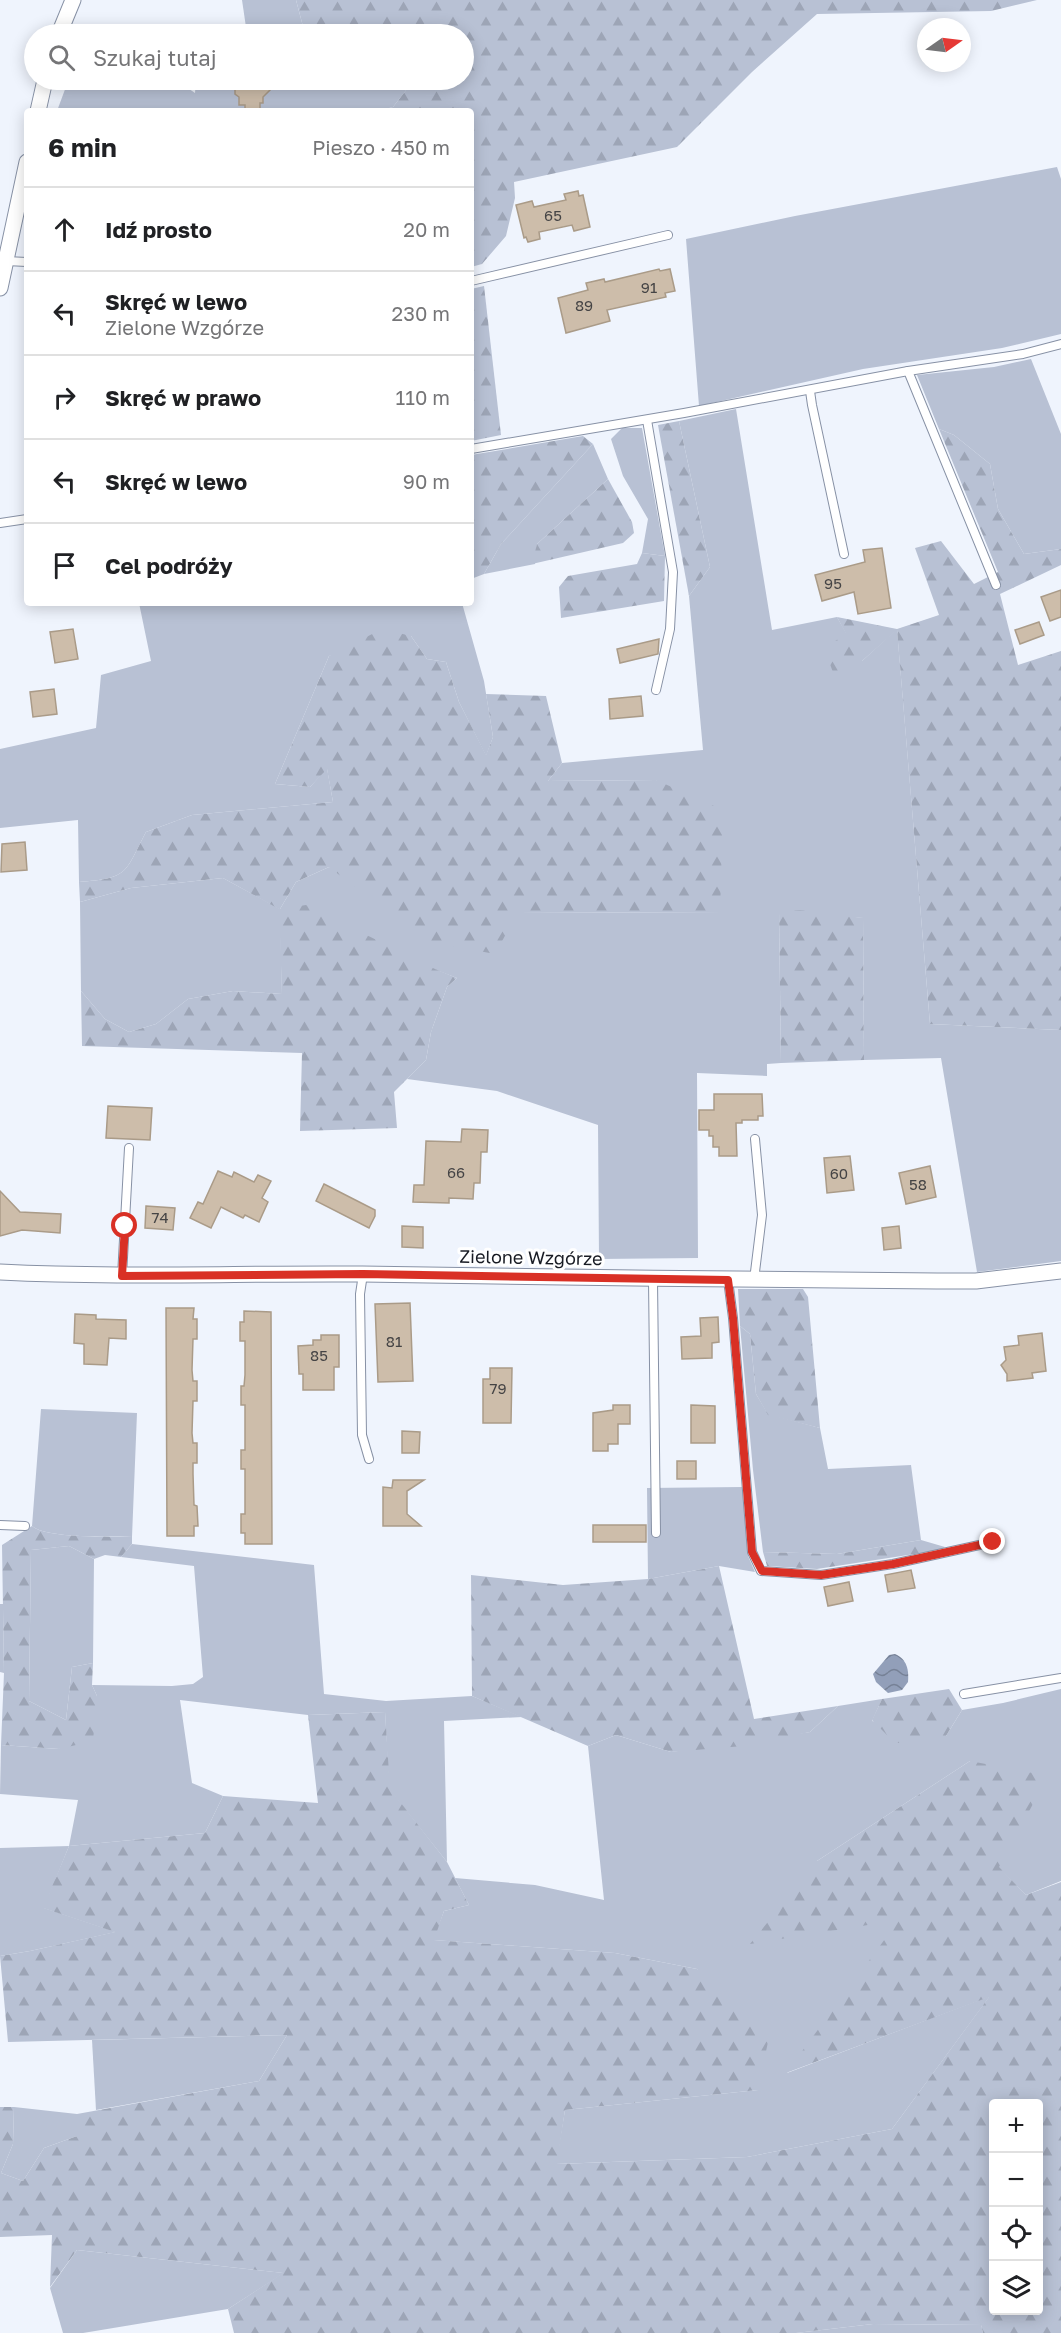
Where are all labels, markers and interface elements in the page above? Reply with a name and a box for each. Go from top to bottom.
north arrow [917,18,971,72]
search box [24,24,474,90]
icon: search [45,41,78,74]
text: Szukaj tutaj [93,44,217,71]
text: 6 min [48,132,117,163]
text: Pieszo · 450 m [312,135,450,159]
house number: 65 [544,206,562,224]
icon: ahead [48,213,81,246]
text: Idź prosto [105,216,212,243]
text: 20 m [403,217,450,241]
house number: 91 [641,278,657,296]
text: Skręć w lewo [105,288,247,315]
house number: 89 [575,296,593,314]
icon: left [48,297,81,330]
text: 230 m [392,301,450,325]
text: Zielone Wzgórze [105,315,264,339]
icon: right [48,381,81,414]
text: Skręć w prawo [105,384,261,411]
text: 110 m [396,385,450,409]
icon: left [48,465,81,498]
text: Skręć w lewo [105,468,247,495]
text: 90 m [403,469,450,493]
icon: arrive [48,549,81,582]
text: Cel podróży [105,552,233,579]
house number: 95 [824,574,842,592]
house number: 66 [447,1163,465,1181]
house number: 60 [830,1164,848,1182]
house number: 58 [909,1175,927,1193]
house number: 74 [151,1208,169,1226]
route start [111,1212,137,1238]
street label: Zielone Wzgórze [459,1245,603,1269]
house number: 81 [386,1332,402,1350]
house number: 85 [310,1346,328,1364]
house number: 79 [489,1379,507,1397]
route end [979,1528,1005,1554]
map controls [989,2099,1043,2315]
button: + [989,2099,1043,2153]
button: − [989,2153,1043,2207]
button: locate [989,2207,1043,2261]
button: layers [989,2261,1043,2315]

